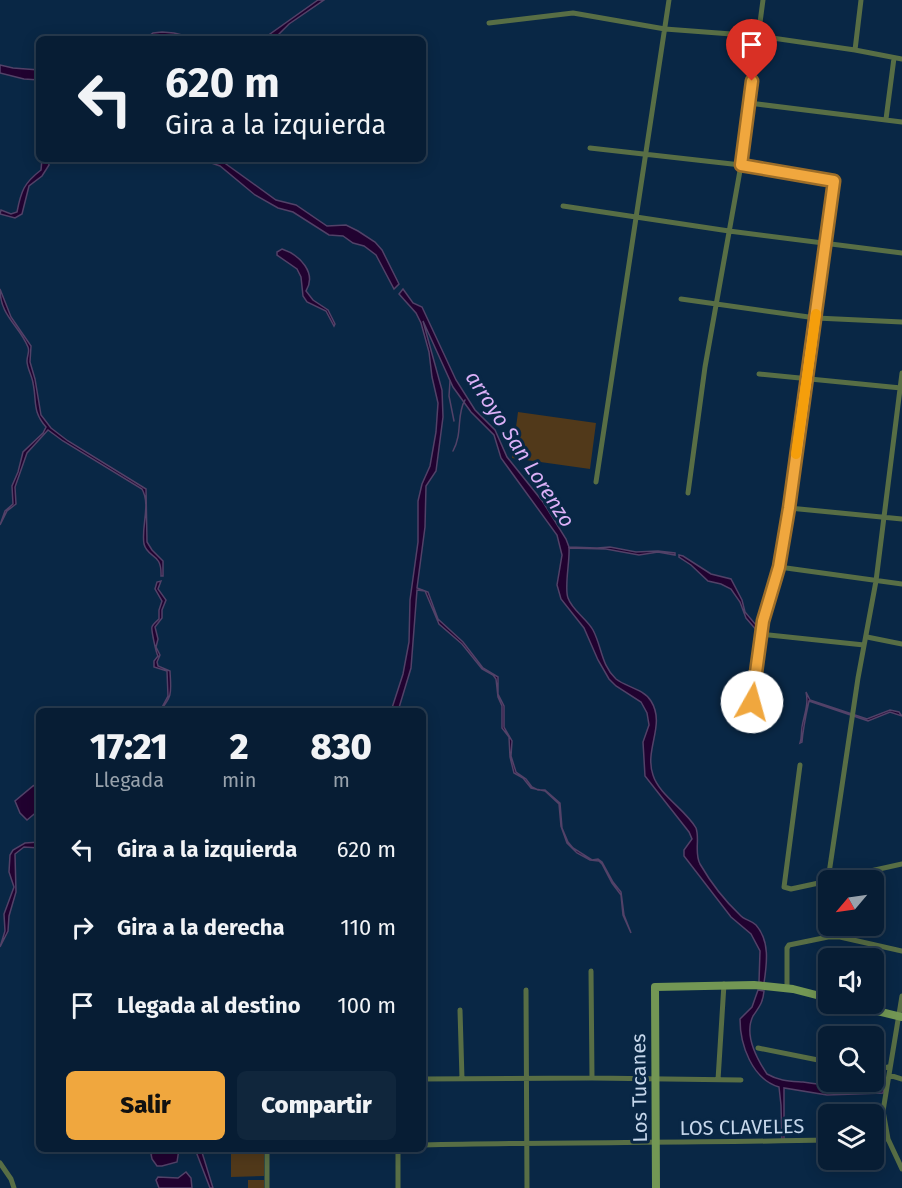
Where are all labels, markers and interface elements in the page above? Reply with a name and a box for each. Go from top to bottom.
pin [726,19,777,81]
icon: arrive [735,28,768,61]
text: 620 m [165,58,280,108]
icon: left [66,60,144,138]
text: Gira a la izquierda [165,109,386,141]
water label: arroyo San Lorenzo [460,366,580,532]
position arrow [720,670,784,734]
text: 17:21 [90,725,168,769]
text: 2 [230,725,249,769]
text: 830 [310,725,372,769]
text: Llegada [94,768,164,792]
text: min [222,768,256,792]
text: m [333,768,350,792]
icon: left [66,833,99,866]
text: Gira a la izquierda [117,836,297,863]
text: 620 m [337,836,396,863]
north arrow [818,870,884,936]
map controls [818,870,884,1170]
icon: right [66,911,99,944]
text: Gira a la derecha [117,914,285,941]
text: 110 m [340,914,396,941]
button: sound [818,948,884,1014]
icon: arrive [66,989,99,1022]
text: Llegada al destino [117,992,301,1019]
text: 100 m [337,992,396,1019]
button: search [818,1026,884,1092]
street label: Los Tucanes [626,1033,652,1143]
button: Salir [66,1071,225,1140]
button: Compartir [237,1071,396,1140]
button: layers [818,1104,884,1170]
street label: LOS CLAVELES [679,1114,805,1140]

